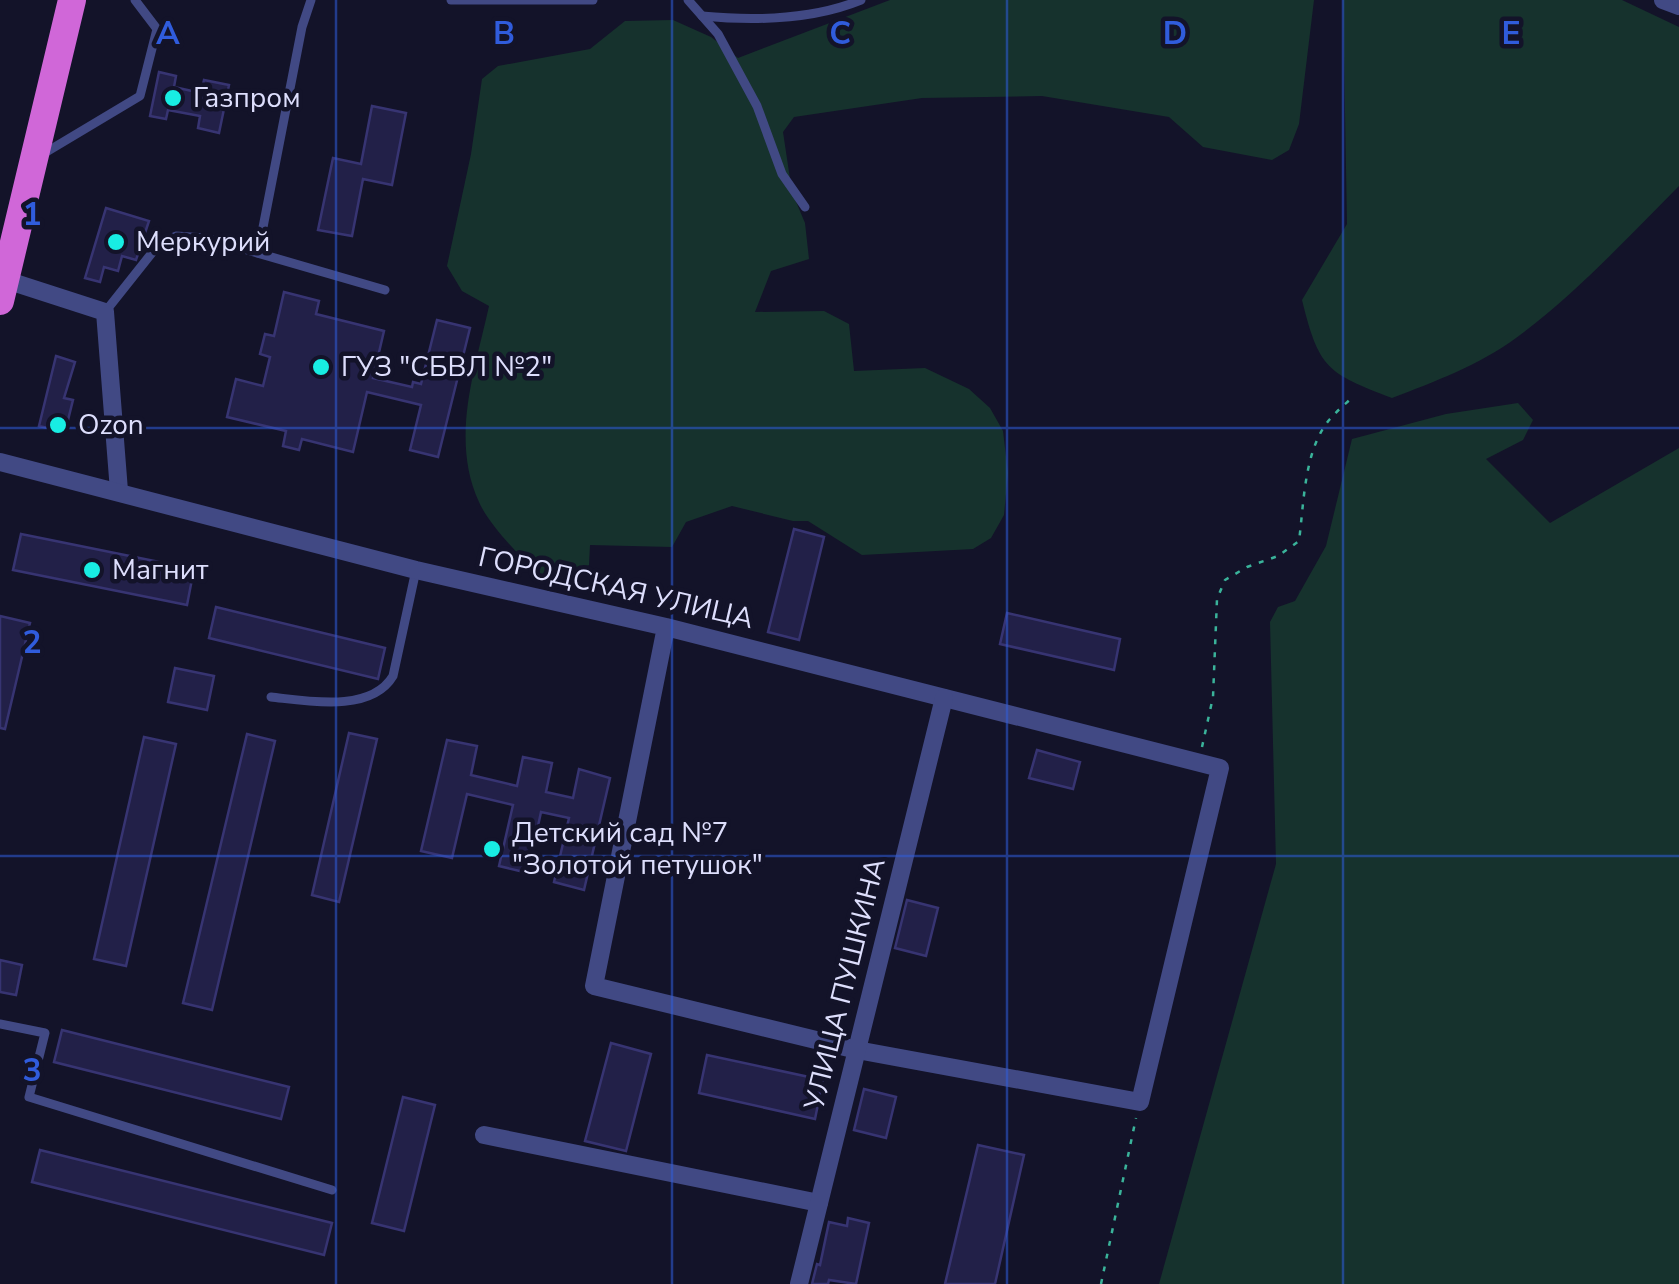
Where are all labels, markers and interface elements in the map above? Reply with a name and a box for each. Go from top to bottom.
text: A [156,12,180,55]
text: B [493,12,515,55]
text: C [829,12,851,55]
text: D [1163,12,1187,55]
text: E [1501,12,1521,55]
place label: Газпром [193,79,301,117]
marker: Газпром [162,87,184,109]
text: 1 [22,193,42,236]
place label: Меркурий [136,223,270,261]
marker: Меркурий [105,231,127,253]
place label: ГУЗ "СБВЛ №2" [341,348,552,386]
marker: ГУЗ "СБВЛ №2" [310,356,332,378]
place label: Ozon [78,406,144,444]
marker: Ozon [47,414,69,436]
street label: ГОРОДСКАЯ УЛИЦА [475,538,757,638]
place label: Магнит [112,551,209,589]
marker: Магнит [81,559,103,581]
text: 2 [22,621,42,664]
place label: Детский сад №7 "Золотой петушок" [512,814,763,884]
marker: Детский сад №7 "Золотой петушок" [481,838,503,860]
street label: УЛИЦА ПУШКИНА [795,854,895,1115]
text: 3 [22,1049,42,1092]

